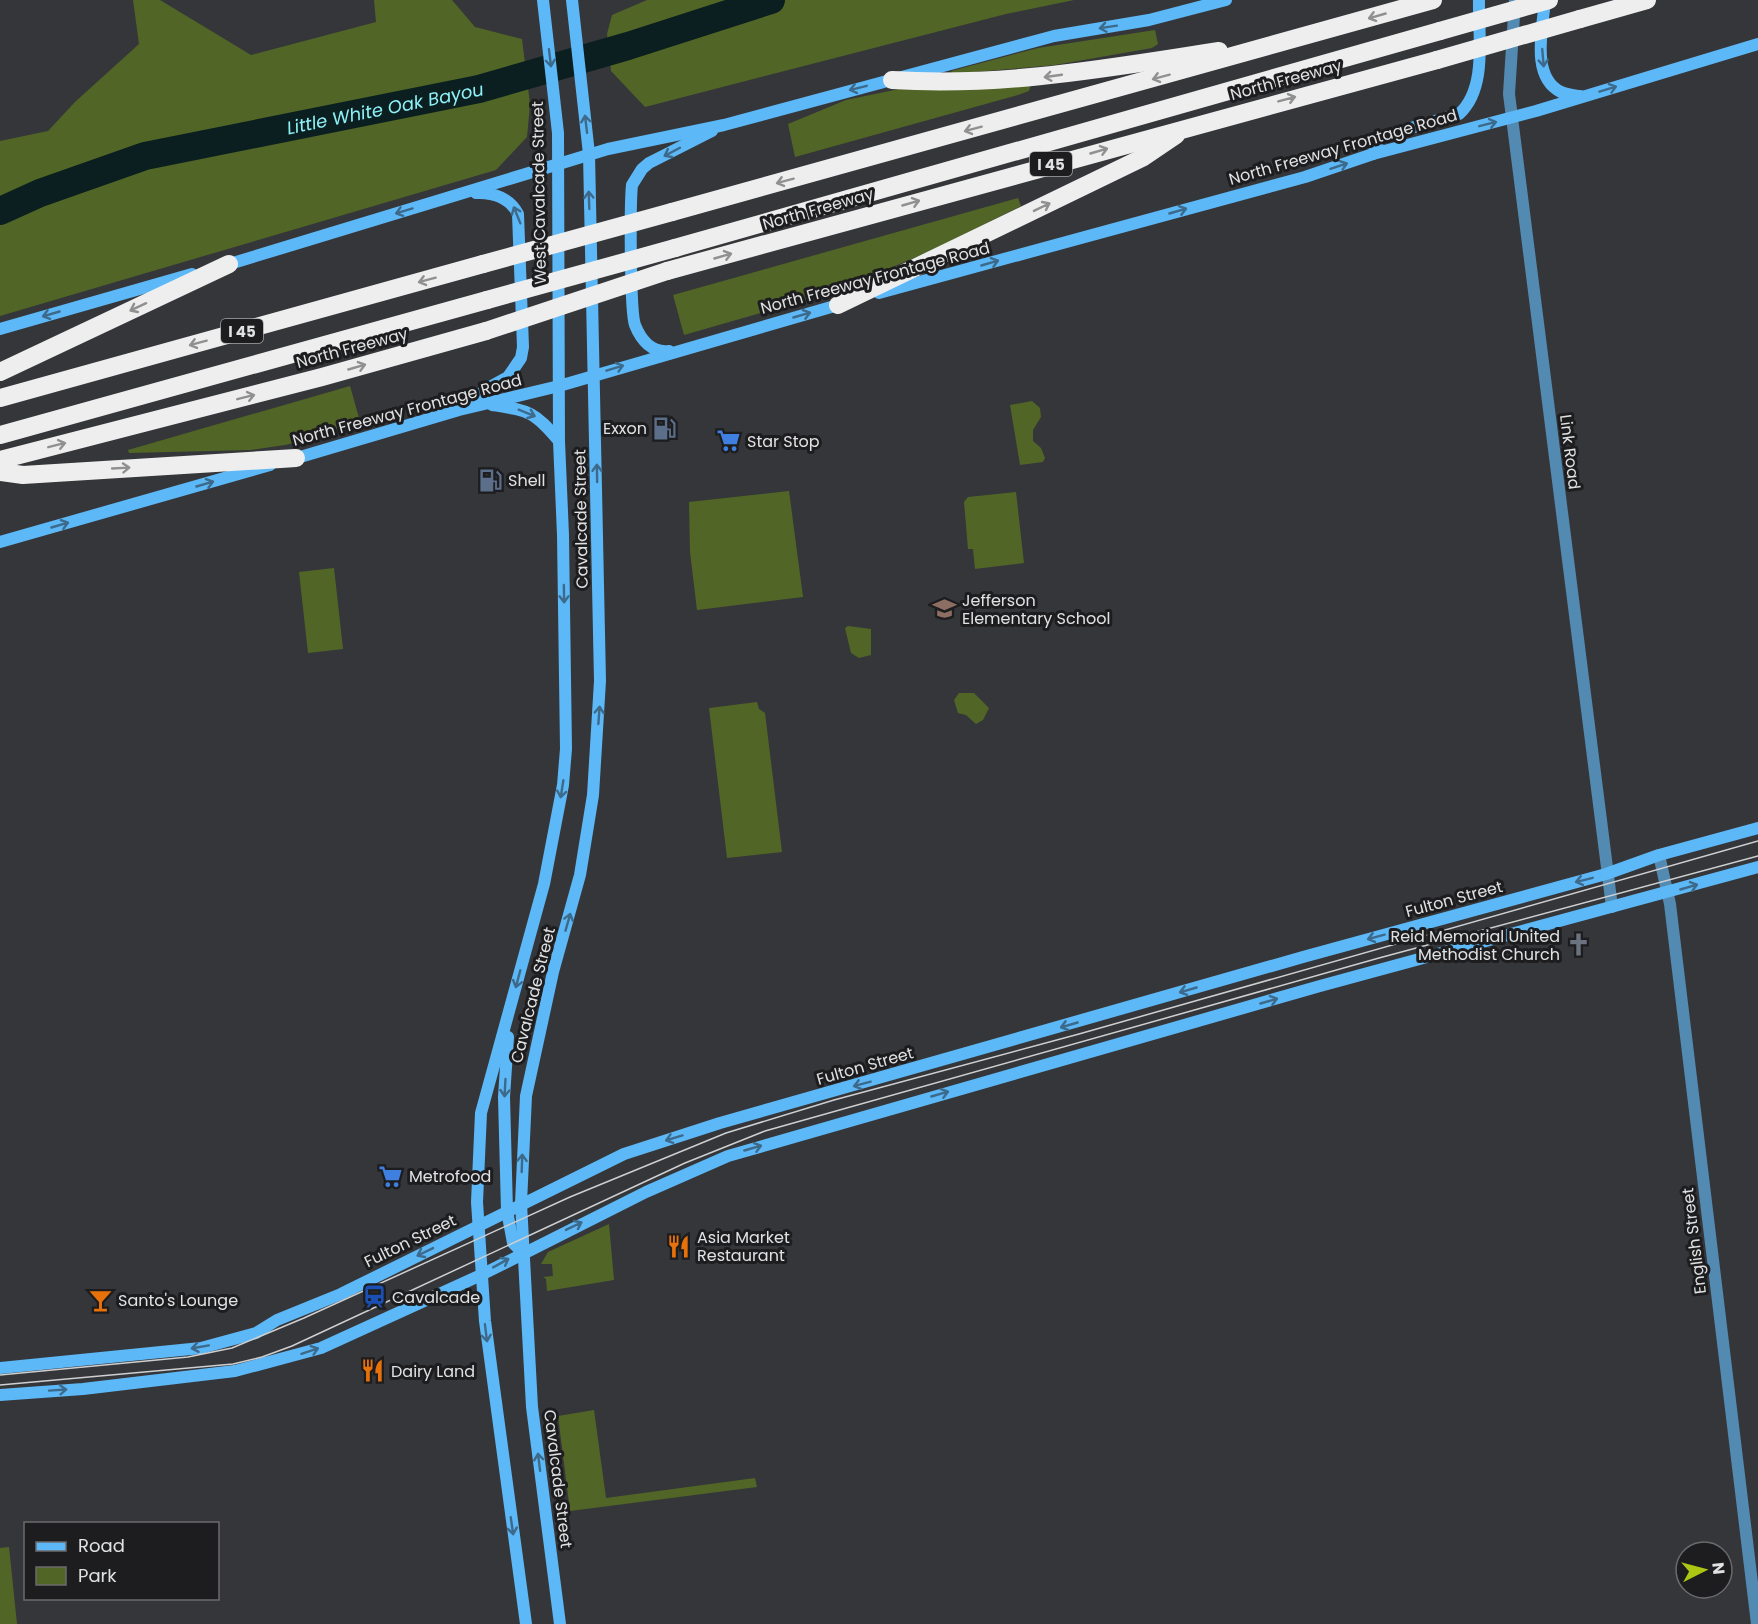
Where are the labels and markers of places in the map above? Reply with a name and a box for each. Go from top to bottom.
fuel station icon: Exxon [652,415,678,441]
place label: Exxon [603,417,647,440]
supermarket icon: Star Stop [716,428,742,454]
place label: Star Stop [747,430,820,453]
fuel station icon: Shell [477,467,503,493]
place label: Shell [508,469,545,492]
place label: Jefferson Elementary School [962,589,1110,630]
school or university icon: Jefferson Elementary School [931,596,957,622]
place label: Reid Memorial United Methodist Church [1390,925,1560,966]
church icon: Reid Memorial United Methodist Church [1565,932,1591,958]
supermarket icon: Metrofood [378,1163,404,1189]
place label: Metrofood [409,1165,491,1188]
place label: Asia Market Restaurant [697,1226,790,1267]
restaurant icon: Asia Market Restaurant [666,1233,692,1259]
station icon: Cavalcade [361,1284,387,1310]
place label: Cavalcade [392,1286,480,1309]
bar icon: Santo's Lounge [87,1287,113,1313]
place label: Santo's Lounge [118,1289,238,1312]
restaurant icon: Dairy Land [360,1358,386,1384]
place label: Dairy Land [391,1360,475,1383]

